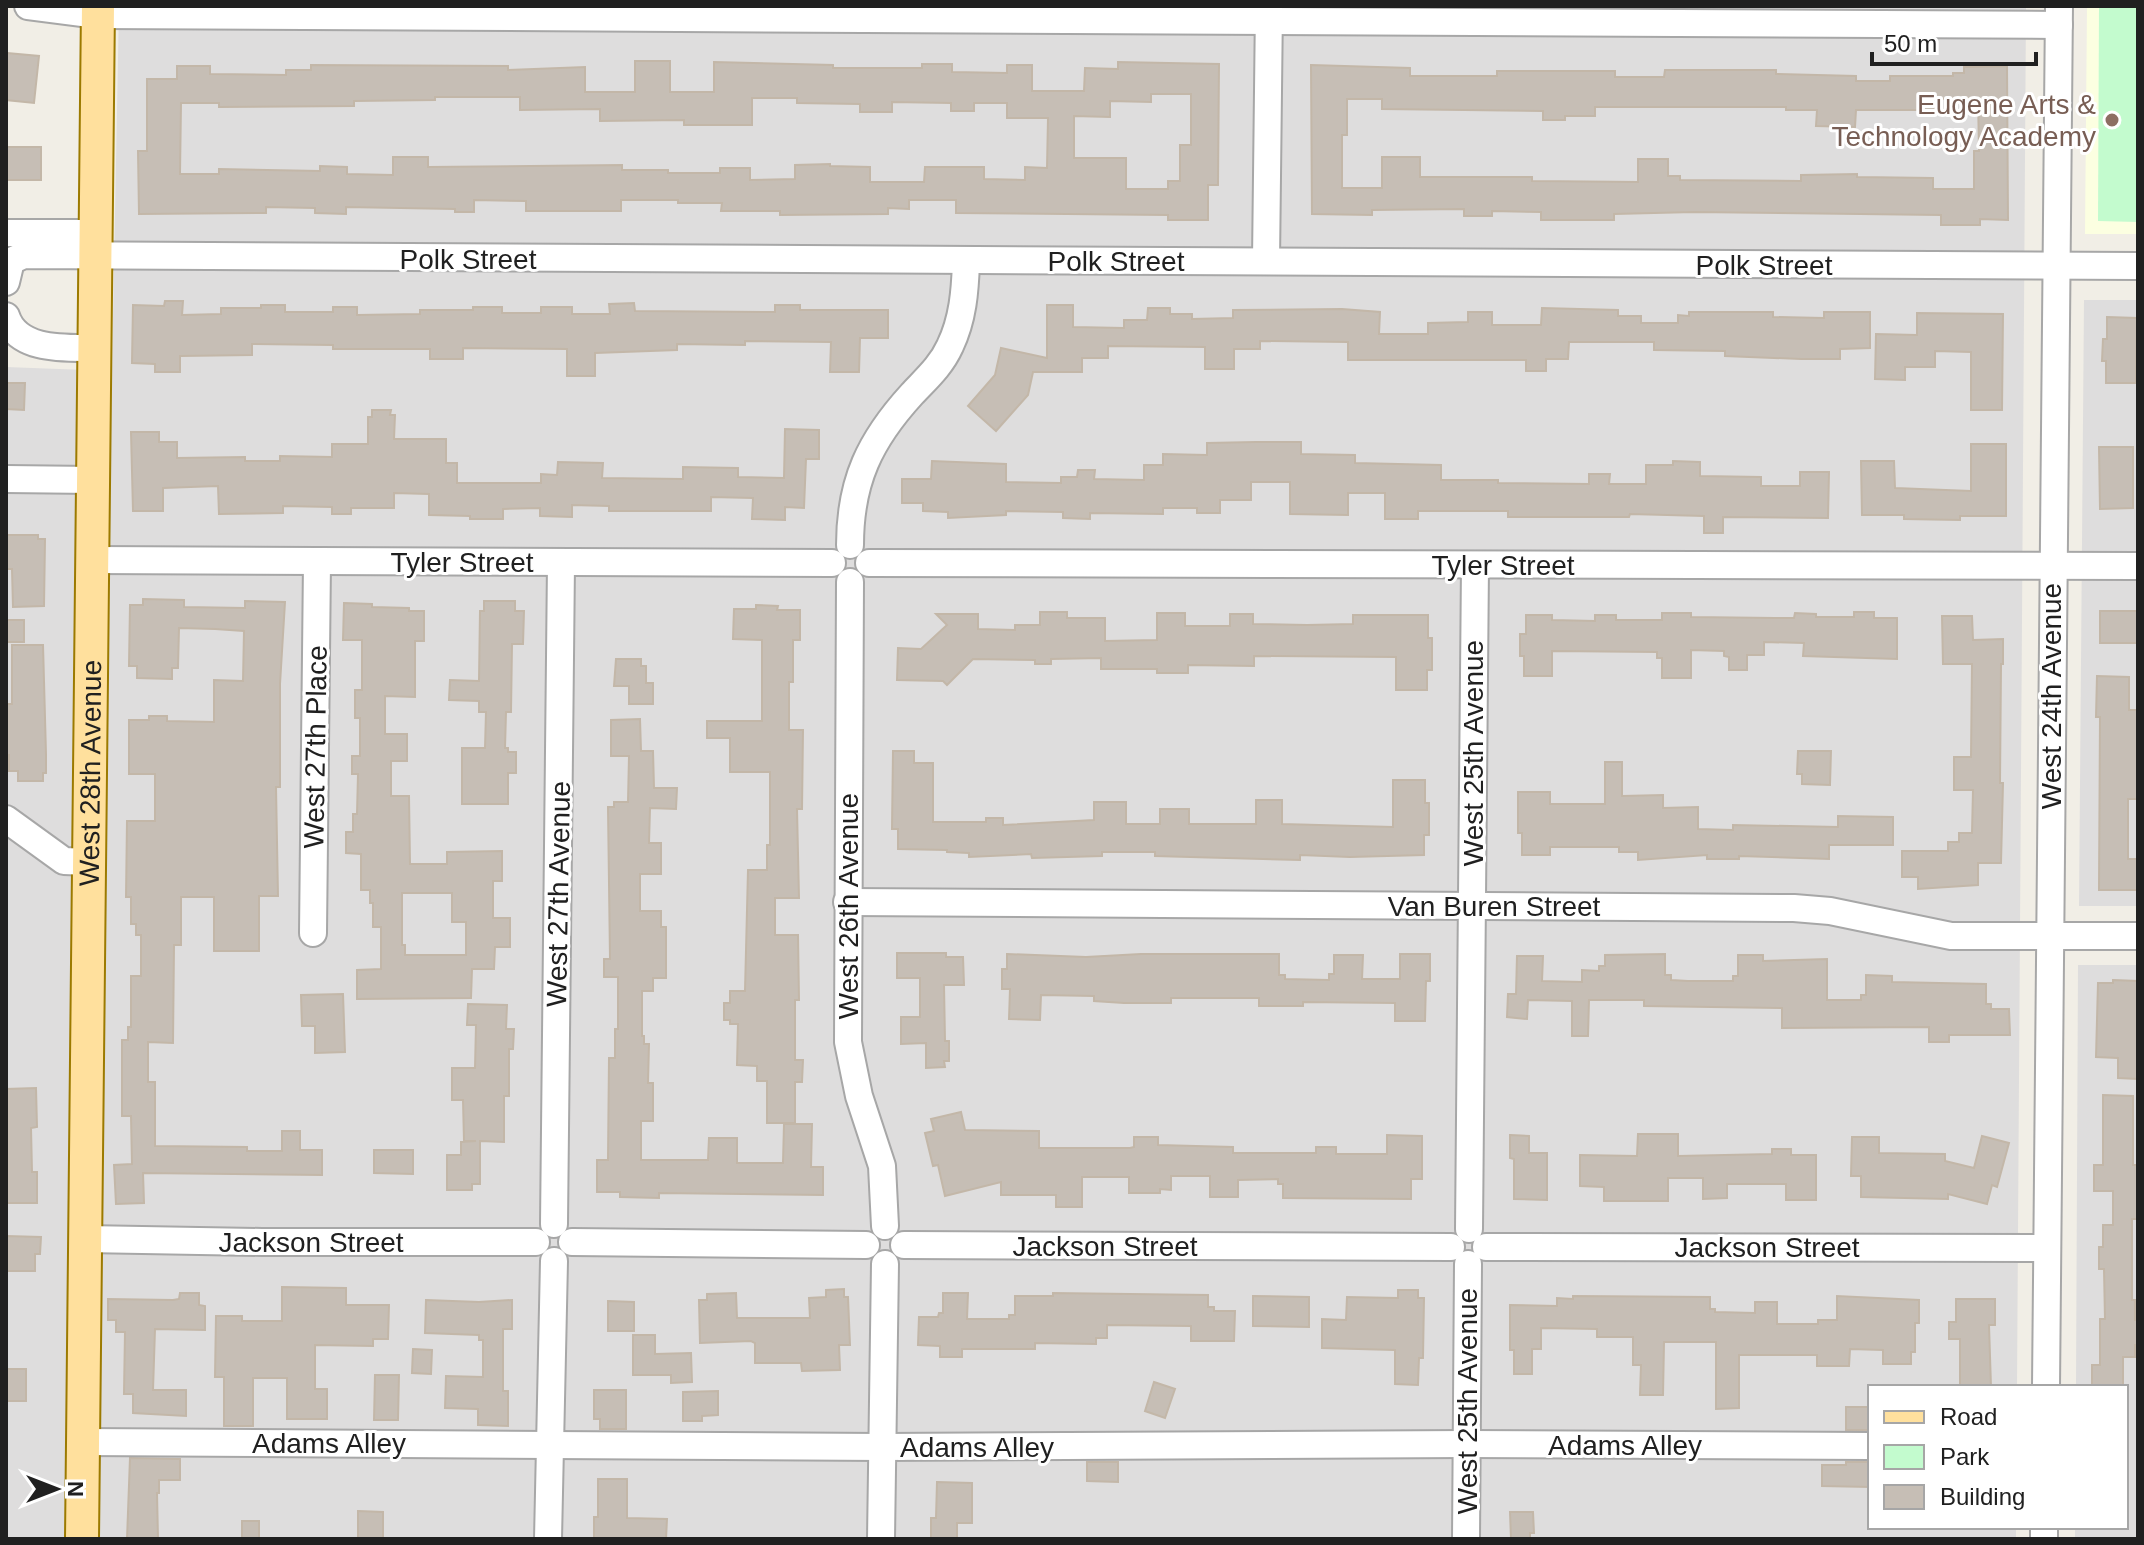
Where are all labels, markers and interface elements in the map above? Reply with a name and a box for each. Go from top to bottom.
scale bar [1872,16,2036,66]
text: 50 m [1884,30,1937,57]
place label: Eugene Arts & Technology Academy [1831,89,2096,152]
marker: Eugene Arts & Technology Academy [2103,111,2121,129]
street label: Polk Street [400,244,537,275]
street label: Polk Street [1048,246,1185,277]
street label: Polk Street [1696,250,1833,281]
street label: Tyler Street [390,547,534,578]
street label: Tyler Street [1431,550,1575,581]
street label: West 24th Avenue [2036,583,2067,809]
street label: West 25th Avenue [1458,640,1489,866]
street label: West 27th Place [298,645,333,849]
street label: West 28th Avenue [74,660,107,886]
street label: West 27th Avenue [541,781,576,1007]
street label: West 26th Avenue [833,793,864,1019]
street label: Van Buren Street [1388,891,1601,922]
street label: Jackson Street [218,1227,404,1258]
street label: Jackson Street [1012,1231,1198,1262]
street label: Jackson Street [1674,1232,1860,1263]
street label: West 25th Avenue [1452,1288,1483,1514]
legend [1868,1385,2128,1529]
text: Road [1940,1403,1997,1430]
street label: Adams Alley [252,1428,406,1459]
street label: Adams Alley [1548,1430,1702,1461]
street label: Adams Alley [900,1432,1054,1463]
text: Park [1940,1443,1990,1470]
north arrow [16,1449,96,1529]
text: N [63,1481,88,1497]
text: Building [1940,1483,2025,1510]

